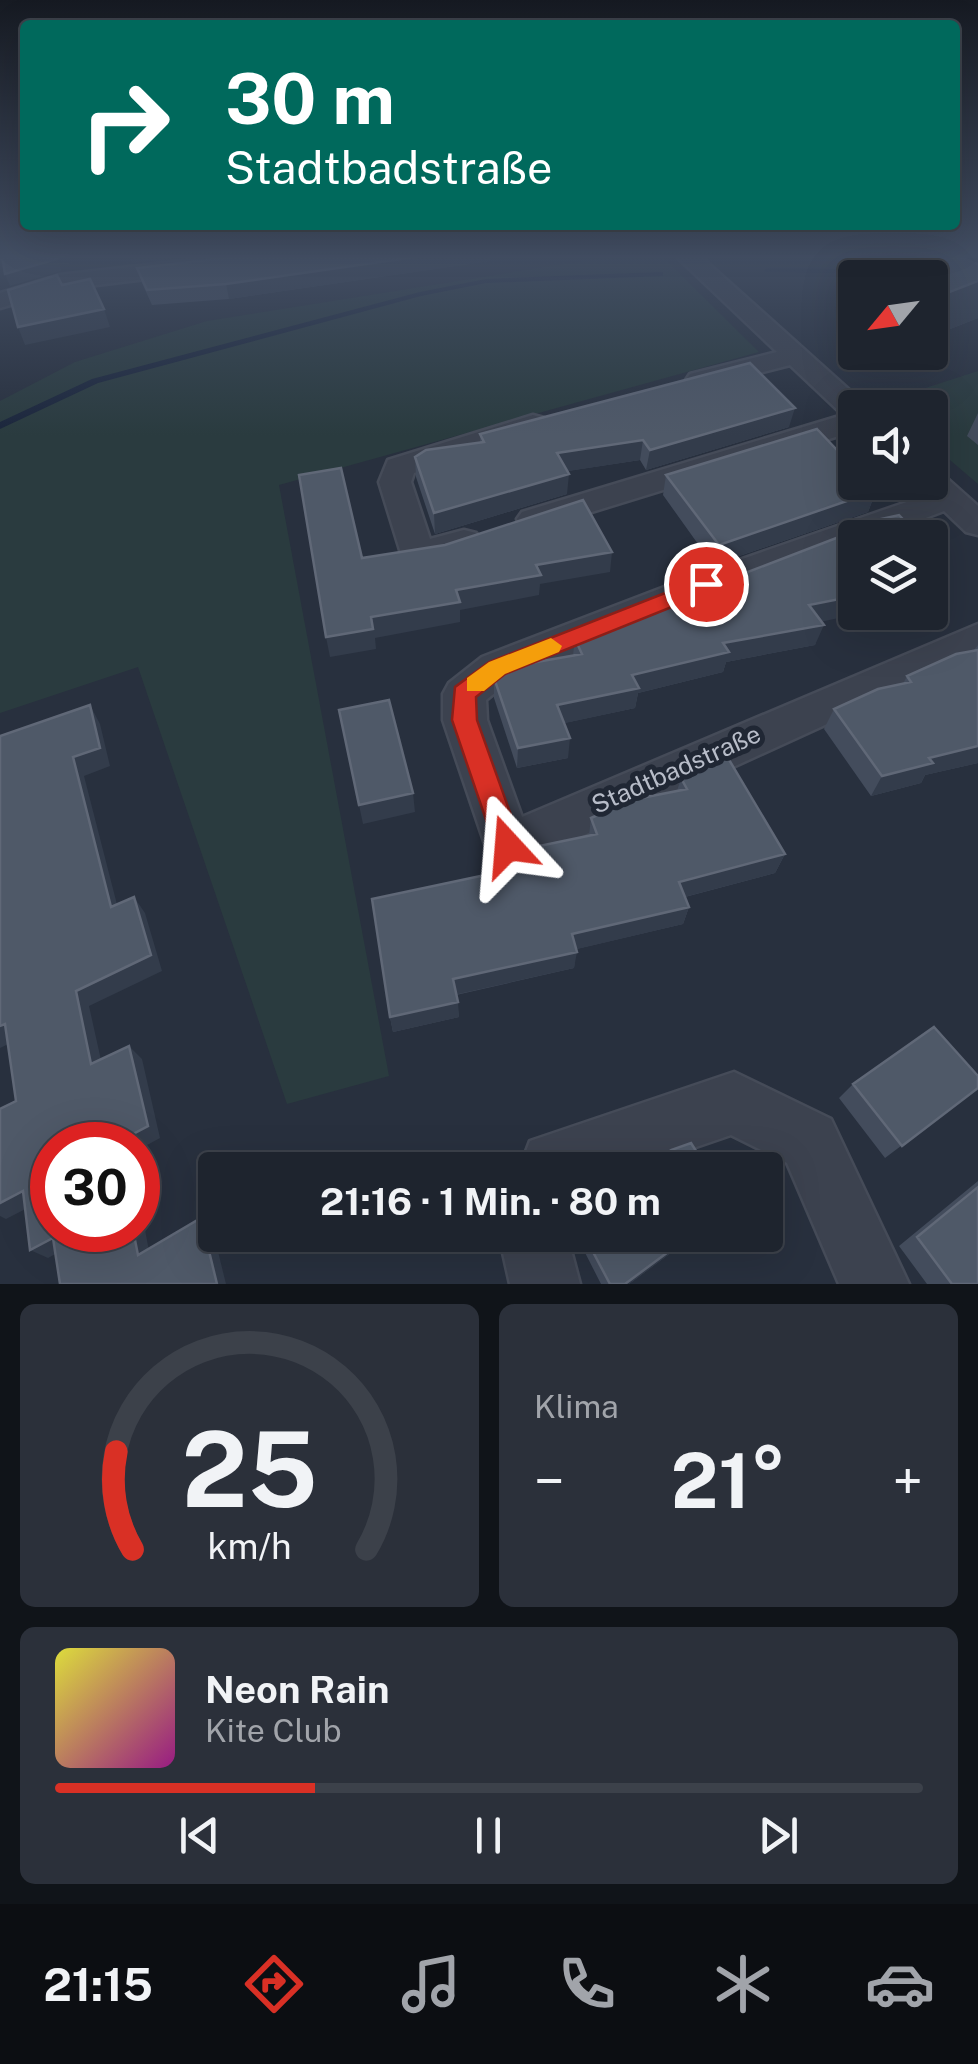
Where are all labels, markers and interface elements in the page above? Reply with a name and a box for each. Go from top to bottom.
text: 30 m [225,57,395,140]
icon: right [60,60,190,190]
text: Stadtbadstraße [225,141,553,194]
north arrow [838,260,948,370]
map controls [838,260,948,630]
button: sound [838,390,948,500]
button: layers [838,520,948,630]
pin [664,542,749,627]
icon: arrive [679,557,734,612]
street label: Stadtbadstraße [587,718,765,820]
position arrow [456,794,560,898]
speed limit sign: 30 [30,1122,160,1252]
text: 21:16 · 1 Min. · 80 m [320,1179,661,1224]
text: Klima [534,1388,619,1425]
text: 25 [181,1408,318,1530]
text: 21° [671,1437,786,1525]
text: − [534,1449,565,1513]
text: + [893,1449,923,1513]
text: km/h [207,1525,292,1567]
text: Neon Rain [205,1667,389,1712]
text: Kite Club [205,1712,342,1749]
icon: previous [172,1808,227,1863]
icon: pause [461,1808,516,1863]
icon: next [751,1808,806,1863]
icon: directions [239,1949,309,2019]
icon: music [396,1949,466,2019]
icon: phone [552,1949,622,2019]
icon: climate [708,1949,778,2019]
icon: car [865,1949,935,2019]
text: 21:15 [43,1958,153,2011]

